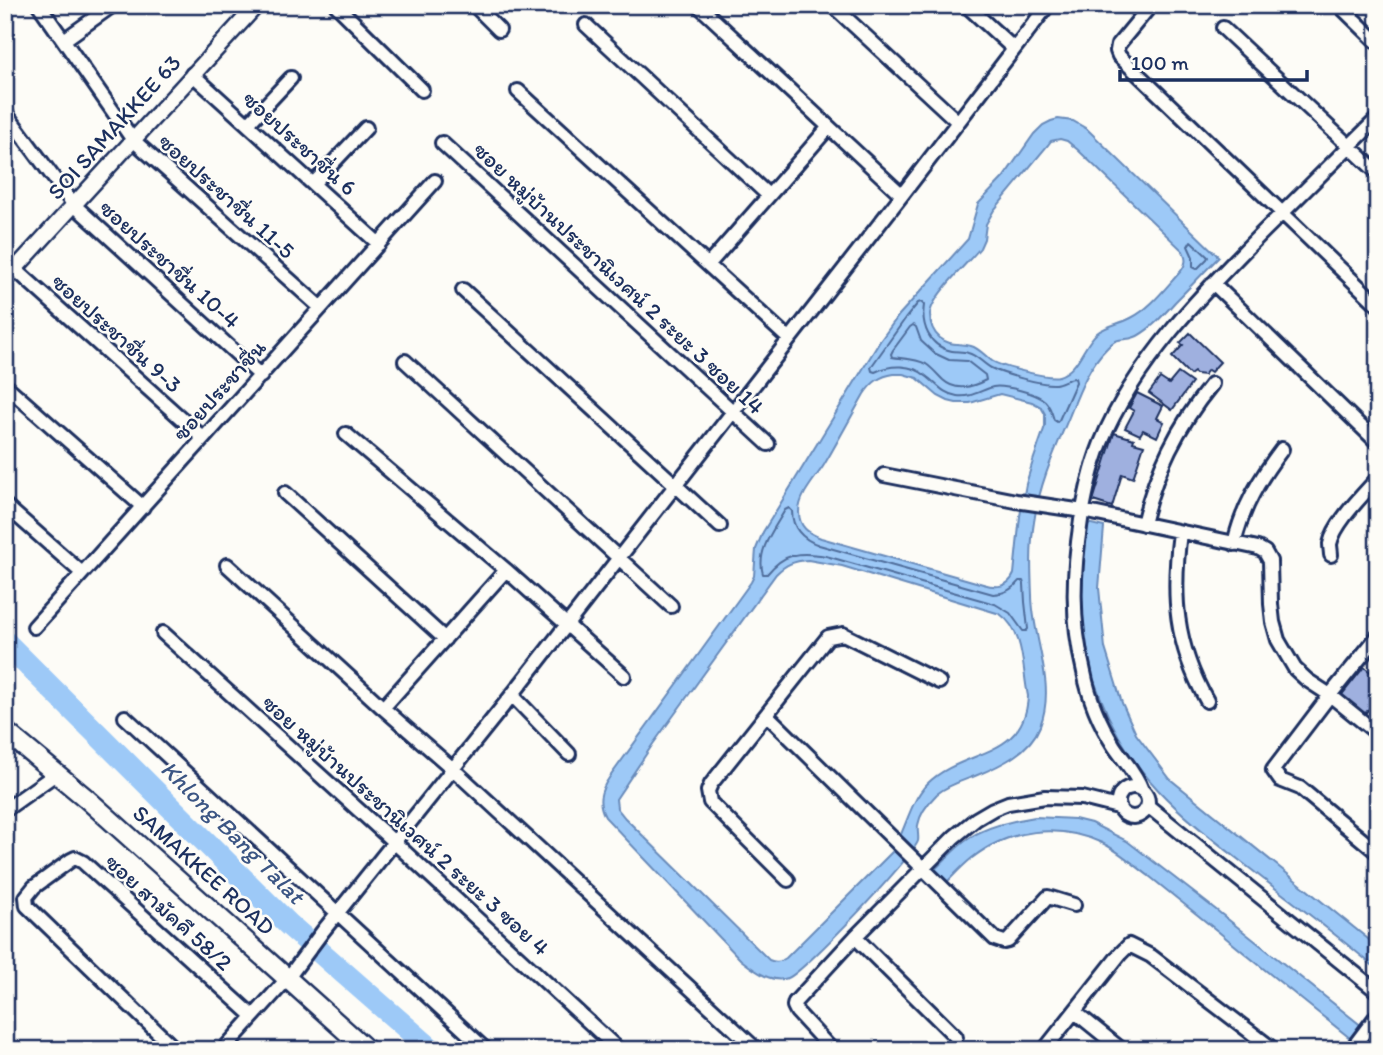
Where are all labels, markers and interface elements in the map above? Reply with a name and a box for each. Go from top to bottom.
scale bar [1120,38,1308,82]
street label: SOI SAMAKKEE 63 [41,49,187,205]
text: 100 m [1131,50,1189,75]
street label: ซอยประชาชื่น 6 [237,85,363,201]
street label: ซอยประชาชื่น 11-5 [153,127,301,265]
street label: ซอย หมู่บ้านประชานิเวศน์ 2 ระยะ 3 ซอย 14 [466,136,770,422]
street label: ซอยประชาชื่น 10-4 [94,194,246,335]
street label: ซอยประชาชื่น 9-3 [46,267,188,399]
street label: ซอยประชาชื่น [166,333,272,446]
street label: ซอย หมู่บ้านประชานิเวศน์ 2 ระยะ 3 ซอย 4 [255,689,555,963]
water label: Khlong Bang Talat [155,754,312,911]
street label: SAMAKKEE ROAD [127,799,281,941]
street label: ซอย สามัคคี 58/2 [100,848,238,976]

